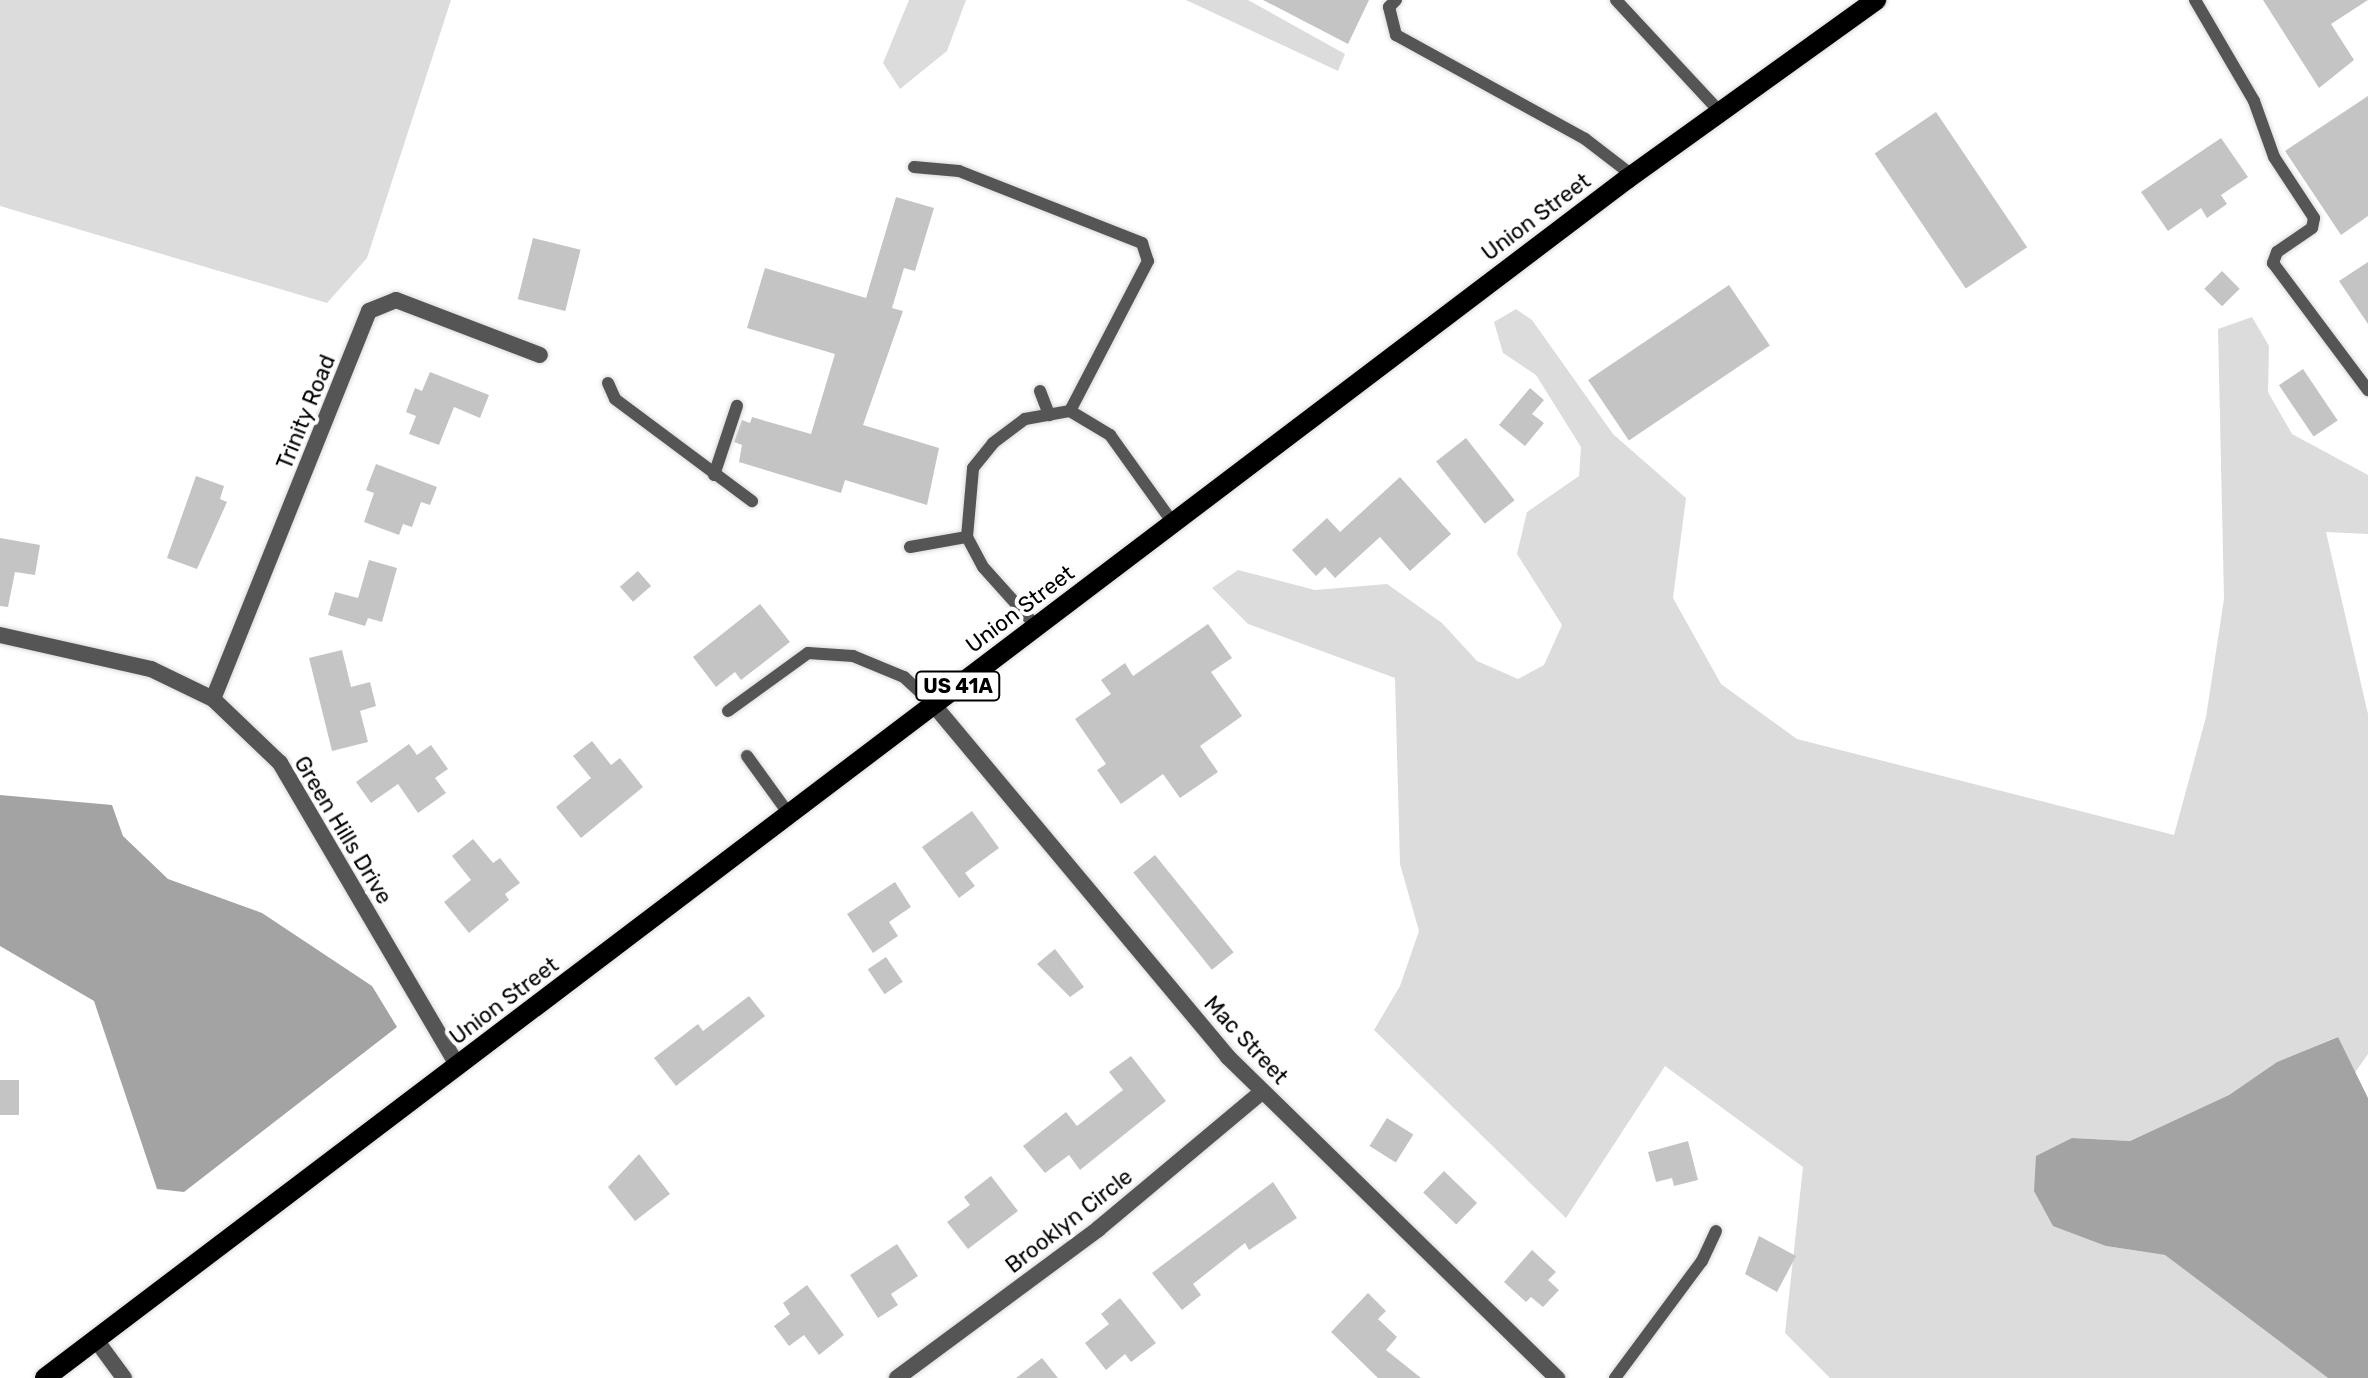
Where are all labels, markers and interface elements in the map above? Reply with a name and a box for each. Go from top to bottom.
street label: Union Street [1477,168,1595,266]
street label: Trinity Road [271,351,341,473]
street label: Union Street [961,560,1079,658]
road number: US 41A [914,670,1002,702]
street label: Green Hills Drive [288,751,398,909]
street label: Union Street [445,952,563,1050]
street label: Mac Street [1199,990,1293,1090]
street label: Brooklyn Circle [1000,1163,1138,1279]

